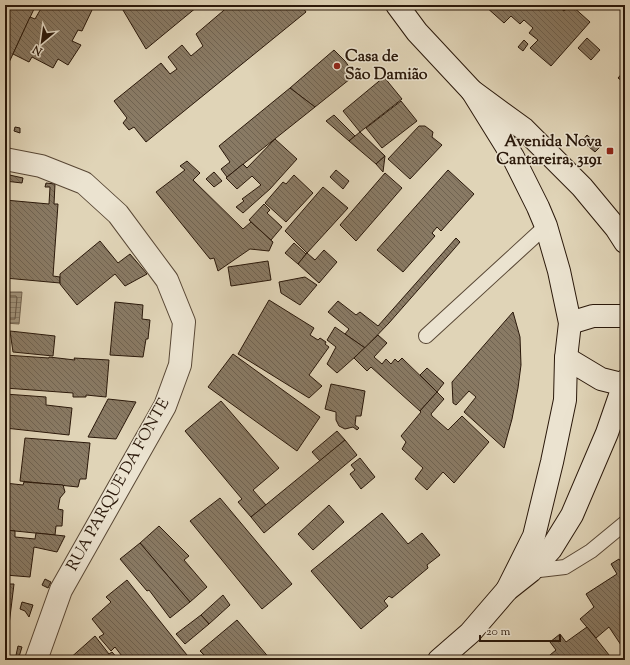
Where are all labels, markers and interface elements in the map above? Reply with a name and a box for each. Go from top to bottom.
north arrow [22,22,62,62]
text: N [30,41,46,59]
place label: Casa de São Damião [345,46,428,87]
marker: Casa de São Damião [332,61,342,71]
place label: Avenida Nova Cantareira, 3191 [496,131,603,172]
marker: Avenida Nova Cantareira, 3191 [605,146,615,156]
street label: RUA PARQUE DA FONTE [62,394,176,576]
scale bar [480,617,560,643]
text: 20 m [486,623,511,641]

